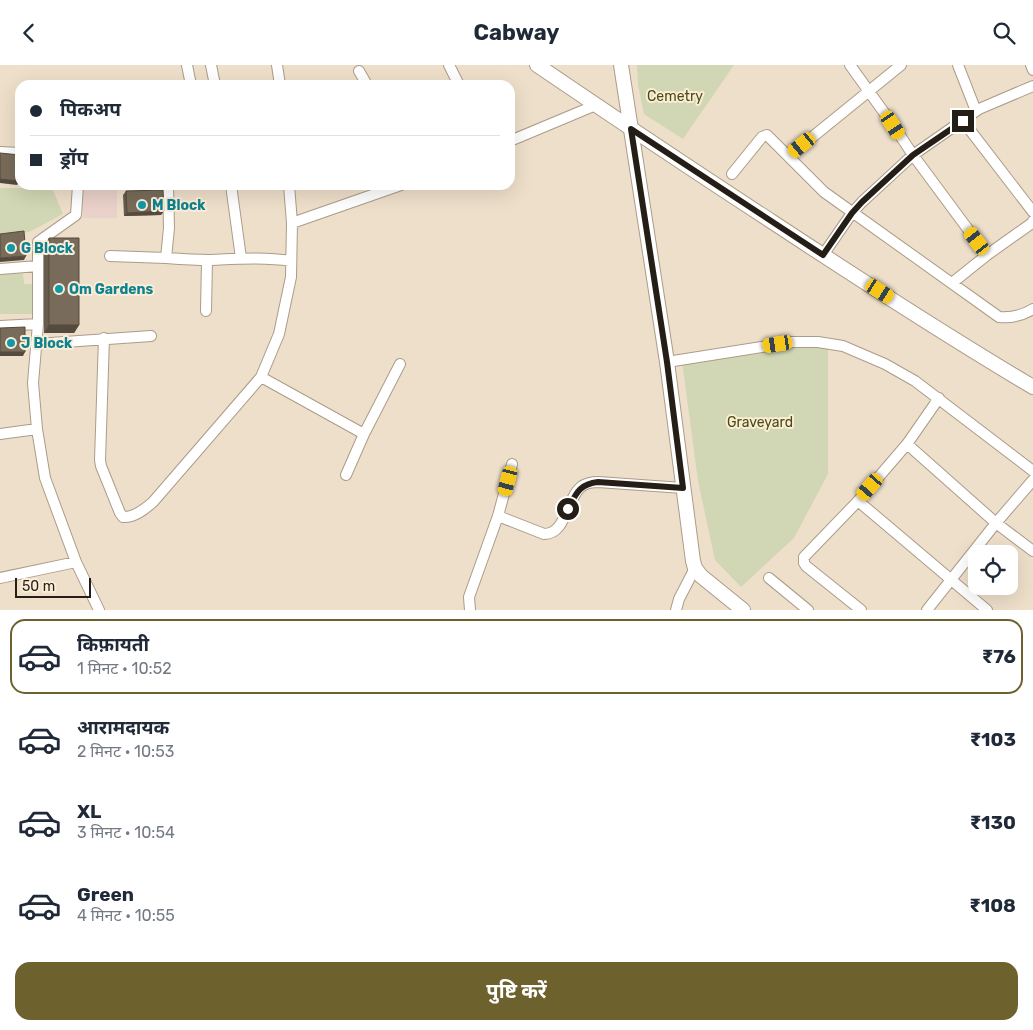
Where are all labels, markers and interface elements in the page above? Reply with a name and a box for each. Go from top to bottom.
icon: back [15,19,43,47]
text: Cabway [474,19,559,46]
icon: search [990,19,1018,47]
park label: Cemetry [647,88,703,105]
text: पिकअप [60,98,121,121]
car [878,108,907,142]
route end [952,110,974,132]
car [785,130,818,160]
text: ड्रॉप [60,147,88,170]
place label: M Block [152,197,206,214]
marker: M Block [136,199,148,211]
car [961,225,992,257]
place label: G Block [21,240,74,257]
marker: G Block [5,242,17,254]
car [863,277,896,305]
place label: Om Gardens [69,281,154,298]
marker: Om Gardens [53,283,65,295]
car [762,334,793,354]
place label: J Block [21,335,73,352]
marker: J Block [5,337,17,349]
park label: Graveyard [727,414,793,431]
car [496,465,519,497]
car [854,471,885,503]
route start [557,498,579,520]
map controls [968,545,1018,595]
button: locate [968,545,1018,595]
scale bar [15,575,91,598]
text: 50 m [22,578,55,595]
text: किफ़ायती [77,633,149,656]
icon: car [17,634,62,679]
text: ₹76 [982,645,1016,668]
text: 1 मिनट · 10:52 [77,659,172,678]
text: आरामदायक [77,716,169,739]
icon: car [17,717,62,762]
text: ₹103 [970,728,1016,751]
text: 2 मिनट · 10:53 [77,742,174,761]
icon: car [17,800,62,845]
text: XL [77,800,101,823]
text: ₹130 [970,811,1016,834]
text: 3 मिनट · 10:54 [77,823,175,842]
icon: car [17,883,62,928]
text: Green [77,883,134,906]
text: ₹108 [969,894,1016,917]
text: 4 मिनट · 10:55 [77,906,175,925]
button: पुष्टि करें [15,962,1018,1020]

